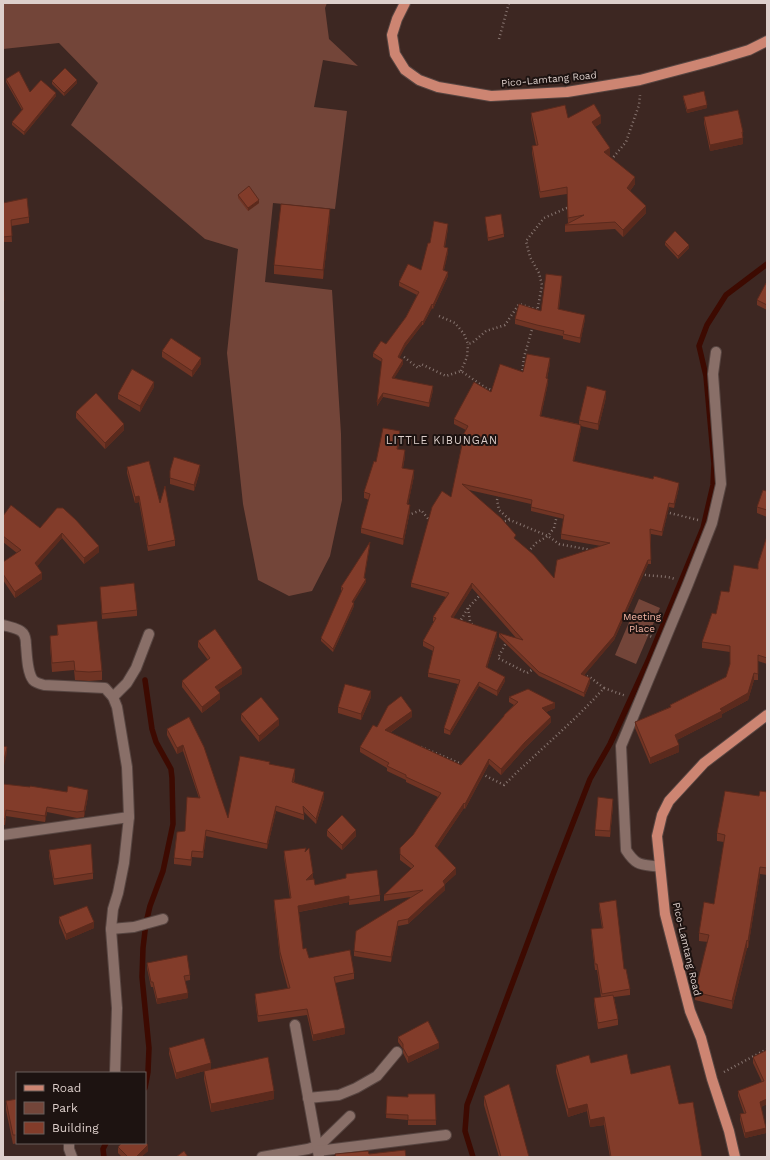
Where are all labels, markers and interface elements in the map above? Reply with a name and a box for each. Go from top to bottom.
street label: Pico-Lamtang Road [501,69,597,89]
district label: LITTLE KIBUNGAN [386,434,498,447]
park label: Meeting Place [623,611,662,634]
street label: Pico-Lamtang Road [671,901,703,997]
legend [16,1072,146,1144]
text: Road [52,1081,81,1095]
text: Park [52,1101,78,1115]
text: Building [52,1121,99,1135]

